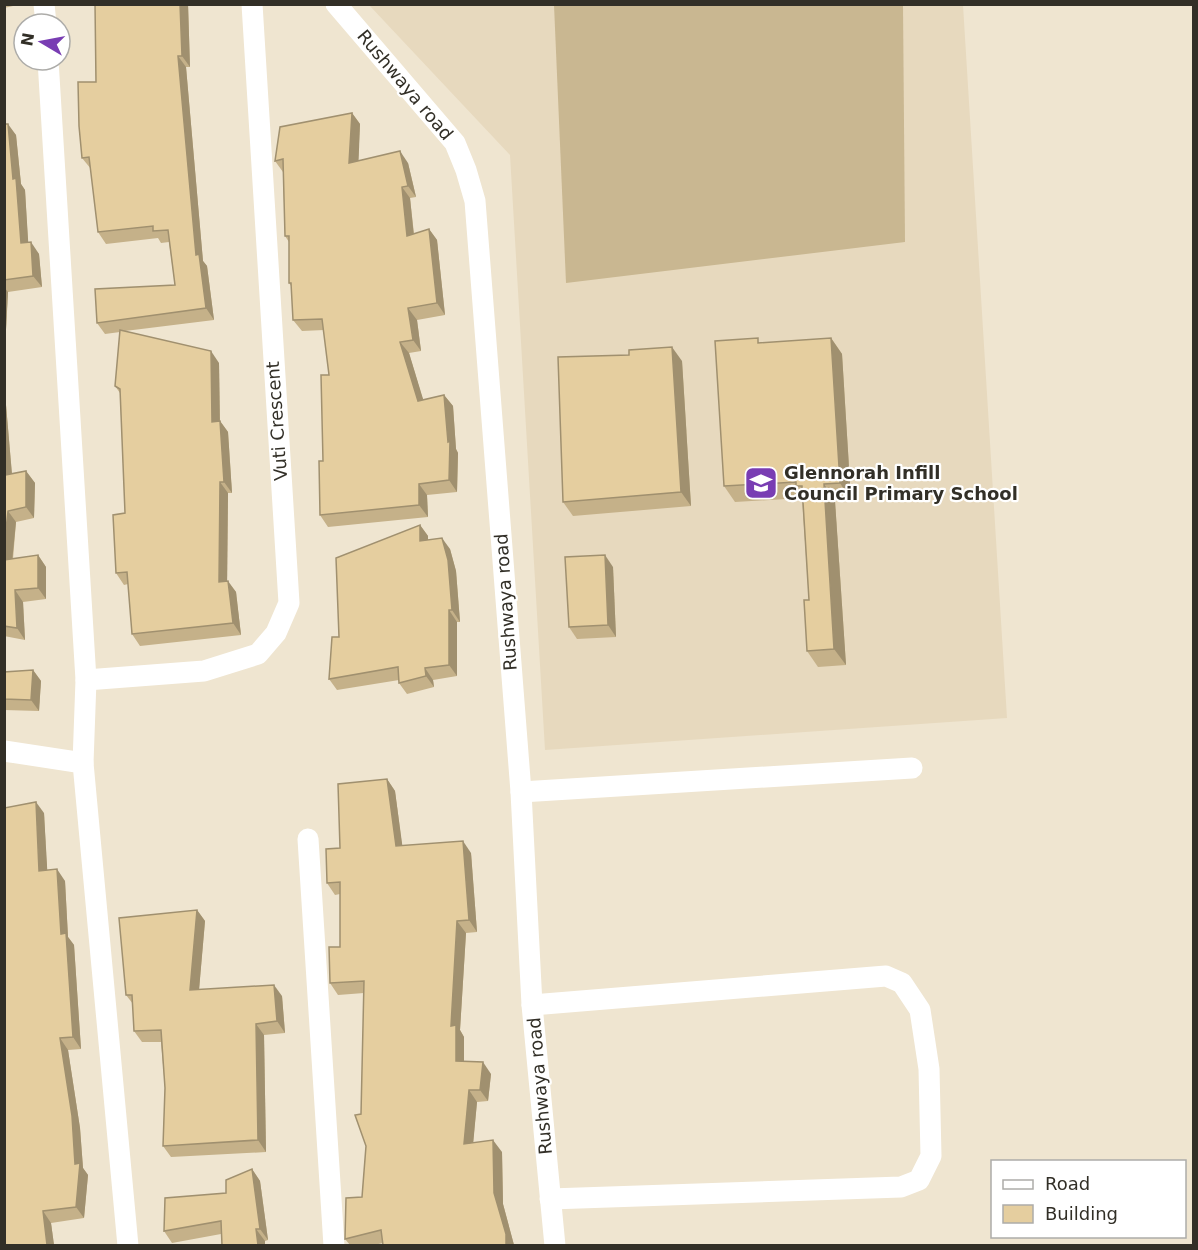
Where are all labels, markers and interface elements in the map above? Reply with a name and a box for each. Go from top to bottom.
north arrow [12,12,72,72]
street label: Rushwaya road [353,25,458,144]
text: N [17,31,38,48]
street label: Vuti Crescent [262,361,291,481]
place label: Glennorah Infill Council Primary School [784,462,1018,504]
school or university icon: Glennorah Infill Council Primary School [743,465,779,501]
street label: Rushwaya road [490,533,521,671]
street label: Rushwaya road [523,1017,556,1155]
legend [991,1160,1186,1238]
text: Road [1045,1173,1090,1194]
text: Building [1045,1203,1118,1224]

